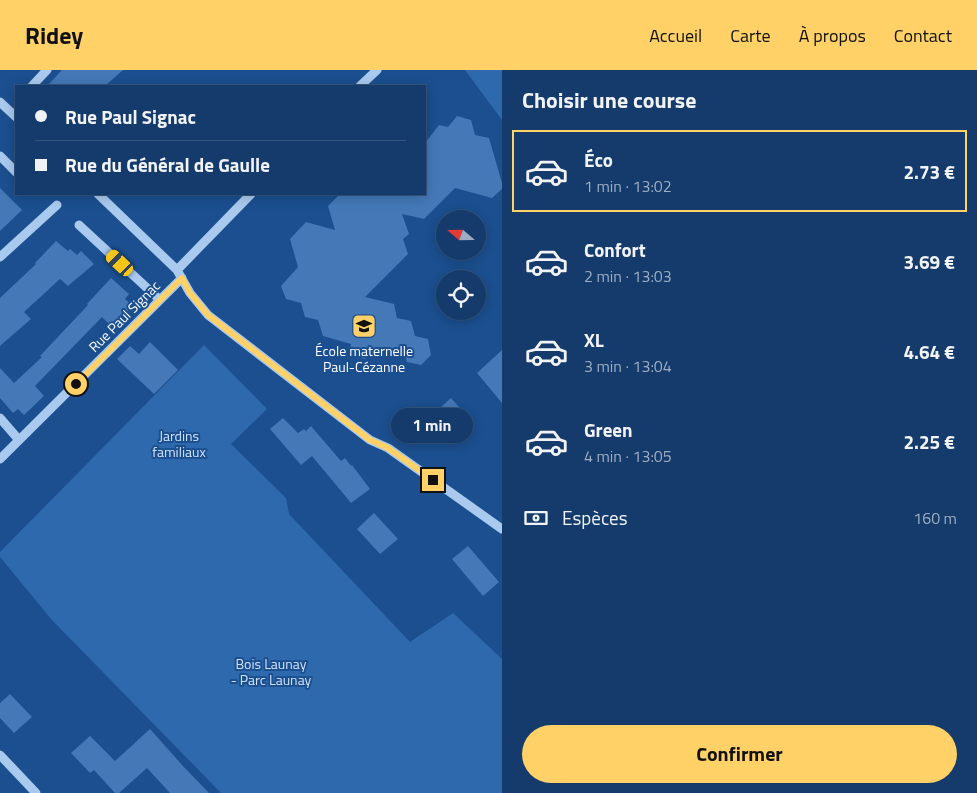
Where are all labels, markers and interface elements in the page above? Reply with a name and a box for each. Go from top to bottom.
text: Ridey [25,17,83,53]
text: Accueil [649,22,702,49]
text: Carte [730,22,771,49]
text: À propos [799,22,866,49]
text: Contact [894,22,952,49]
text: Choisir une course [522,83,696,117]
text: Rue Paul Signac [65,102,196,131]
text: Éco [584,145,613,174]
icon: car [524,149,569,194]
text: Rue du Général de Gaulle [65,150,270,179]
text: 2.73 € [903,157,955,186]
text: 1 min · 13:02 [584,174,672,198]
north arrow [436,210,486,260]
map controls [436,210,486,320]
text: Confort [584,235,646,264]
icon: car [524,239,569,284]
car [103,247,136,279]
text: 3.69 € [903,247,955,276]
text: 2 min · 13:03 [584,264,672,288]
button: locate [436,270,486,320]
street label: Rue Paul Signac [83,275,165,357]
school or university icon: École maternelle Paul-Cézanne [351,313,377,339]
text: XL [584,325,604,354]
icon: car [524,329,569,374]
text: 4.64 € [903,337,955,366]
place label: École maternelle Paul-Cézanne [315,340,413,377]
text: 3 min · 13:04 [584,354,672,378]
route start [65,373,87,395]
callout: 1 min [392,408,474,442]
text: 1 min [413,413,451,437]
text: Green [584,415,633,444]
icon: car [524,419,569,464]
park label: Jardins familiaux [152,425,206,462]
text: 2.25 € [903,427,955,456]
text: 4 min · 13:05 [584,444,672,468]
route end [422,469,444,491]
text: Espèces [562,503,628,532]
icon: cash [522,504,550,532]
text: 160 m [913,506,957,530]
park label: Bois Launay - Parc Launay [231,653,312,690]
button: Confirmer [522,725,957,783]

